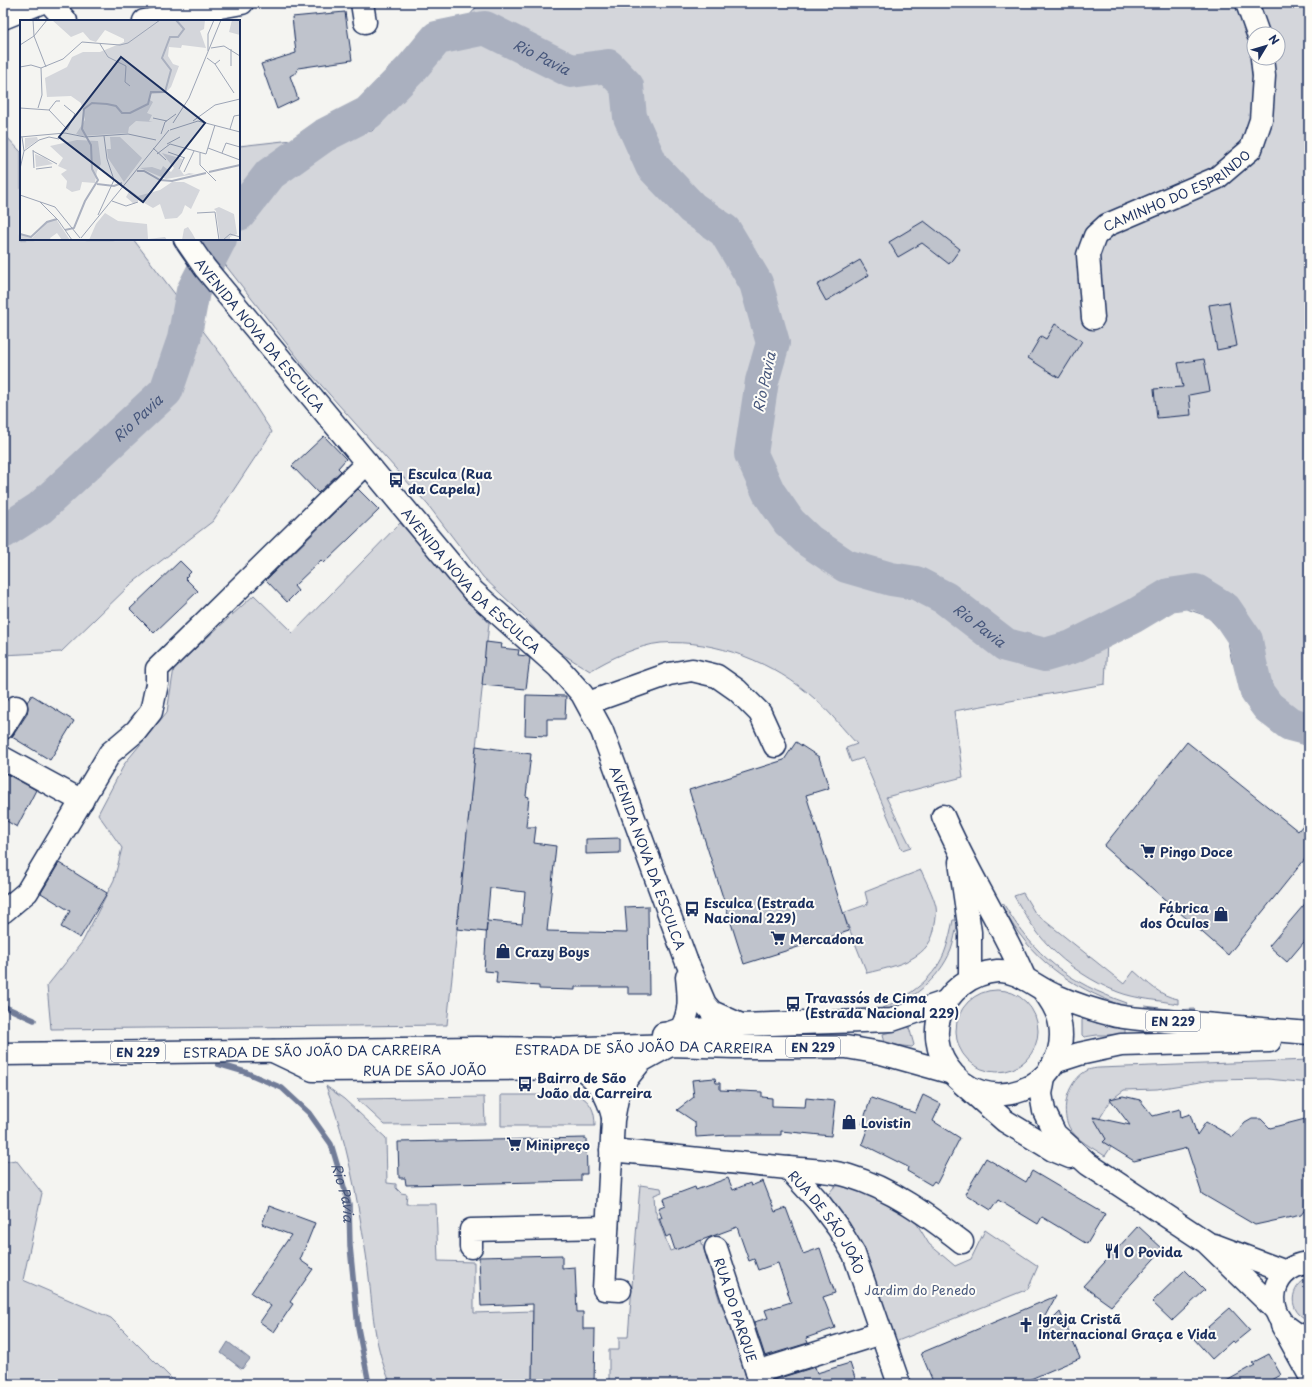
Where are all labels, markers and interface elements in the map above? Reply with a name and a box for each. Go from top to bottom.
inset map [20,20,240,240]
north arrow [1246,26,1286,66]
text: N [1265,31,1284,48]
water label: Rio Pavia [510,33,575,80]
street label: CAMINHO DO ESPRINDO [1100,144,1254,235]
street label: AVENIDA NOVA DA ESCULCA [191,254,330,416]
water label: Rio Pavia [747,349,781,414]
water label: Rio Pavia [108,388,168,446]
place label: Esculca (Rua da Capela) [408,464,492,498]
bus stop icon: Esculca (Rua da Capela) [387,471,405,489]
street label: AVENIDA NOVA DA ESCULCA [398,503,545,657]
water label: Rio Pavia [949,598,1011,652]
street label: AVENIDA NOVA DA ESCULCA [606,763,691,952]
supermarket icon: Pingo Doce [1139,842,1157,860]
place label: Pingo Doce [1160,842,1233,861]
place label: Esculca (Estrada Nacional 229) [704,893,815,927]
place label: Fábrica dos Óculos [1140,898,1209,932]
bus stop icon: Esculca (Estrada Nacional 229) [683,900,701,918]
shop icon: Fábrica dos Óculos [1212,905,1230,923]
supermarket icon: Mercadona [769,929,787,947]
place label: Mercadona [790,929,864,948]
shop icon: Crazy Boys [494,942,512,960]
place label: Crazy Boys [515,942,589,961]
place label: Travassós de Cima (Estrada Nacional 229) [805,988,959,1022]
bus stop icon: Travassós de Cima (Estrada Nacional 229) [784,995,802,1013]
road number: EN 229 [1146,1011,1200,1031]
street label: ESTRADA DE SÃO JOÃO DA CARREIRA [515,1035,773,1059]
road number: EN 229 [786,1037,840,1057]
street label: ESTRADA DE SÃO JOÃO DA CARREIRA [183,1039,441,1061]
road number: EN 229 [111,1042,165,1062]
street label: RUA DE SÃO JOÃO [363,1059,487,1079]
place label: Bairro de São João da Carreira [537,1068,652,1102]
bus stop icon: Bairro de São João da Carreira [516,1075,534,1093]
shop icon: Lovistin [840,1113,858,1131]
place label: Lovistin [861,1113,911,1132]
supermarket icon: Minipreço [505,1135,523,1153]
place label: Minipreço [526,1135,590,1154]
water label: Rio Pavia [327,1160,360,1224]
street label: RUA DE SÃO JOÃO [785,1166,870,1276]
restaurant icon: O Povida [1103,1242,1121,1260]
place label: O Povida [1124,1242,1183,1261]
street label: RUA DO PARQUE [710,1255,763,1364]
park label: Jardim do Penedo [864,1280,976,1299]
place label: Igreja Cristã Internacional Graça e Vida [1038,1309,1217,1343]
church icon: Igreja Cristã Internacional Graça e Vida [1017,1316,1035,1334]

